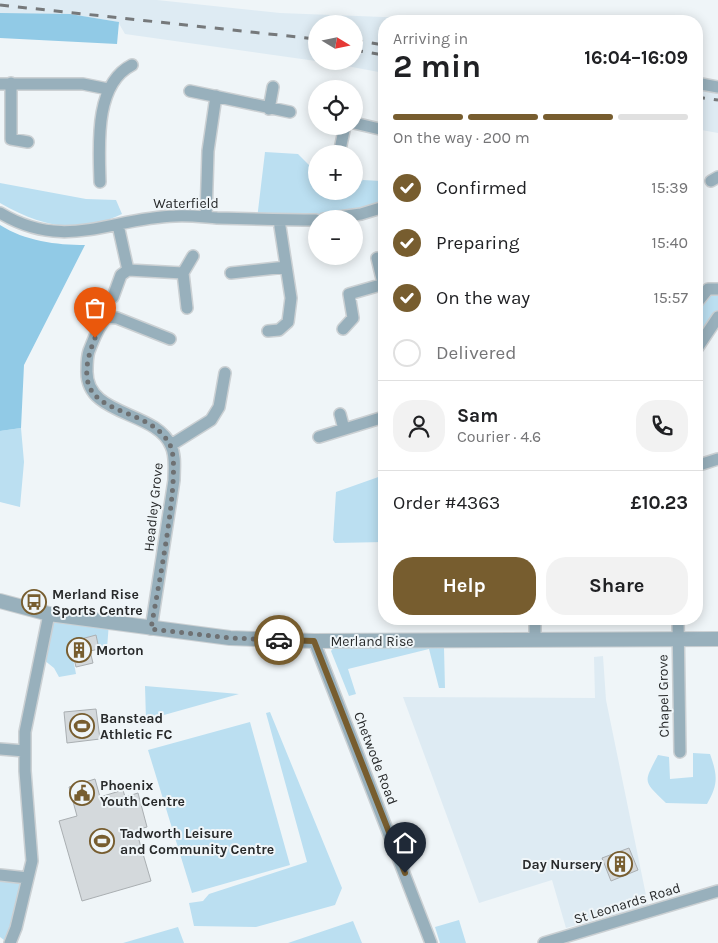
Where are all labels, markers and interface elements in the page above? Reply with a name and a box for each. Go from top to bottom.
north arrow [308,15,362,70]
map controls [308,15,363,265]
text: Arriving in [393,29,468,48]
text: 16:04–16:09 [584,47,688,69]
text: 2 min [393,48,481,85]
button: locate [308,80,363,135]
text: On the way · 200 m [393,128,530,147]
button: + [308,145,363,200]
icon: check [393,174,421,202]
text: Confirmed [436,177,527,199]
text: 15:39 [651,178,688,197]
street label: Waterfield [153,195,219,212]
button: − [308,210,363,265]
icon: check [393,229,421,257]
text: Preparing [436,232,519,254]
text: 15:40 [652,233,688,252]
icon: check [393,284,421,312]
pin [74,287,116,338]
text: On the way [436,287,530,309]
text: 15:57 [653,288,688,307]
icon: bag [81,294,109,322]
text: Delivered [436,342,516,364]
button: person [393,400,445,452]
button: phone [636,400,688,452]
text: Sam [457,405,498,427]
text: Courier · 4.6 [457,427,541,446]
street label: Headley Grove [140,462,167,552]
text: Order #4363 [393,492,500,514]
text: £10.23 [630,492,688,514]
button: Help [393,557,536,615]
button: Share [546,557,688,615]
place label: Merland Rise Sports Centre [52,586,143,619]
bus stop icon: Merland Rise Sports Centre [21,589,47,615]
courier [254,615,304,665]
icon: car [265,626,293,654]
street label: Merland Rise [330,633,414,650]
building icon: Morton [66,637,92,663]
place label: Morton [96,642,144,659]
street label: Chapel Grove [654,654,673,738]
street label: Chetwode Road [350,709,401,807]
place label: Banstead Athletic FC [100,710,172,743]
sports icon: Banstead Athletic FC [69,713,95,739]
place label: Phoenix Youth Centre [100,777,185,810]
public building icon: Phoenix Youth Centre [69,780,95,806]
pin [384,822,426,873]
place label: Tadworth Leisure and Community Centre [120,825,274,858]
sports icon: Tadworth Leisure and Community Centre [89,828,115,854]
icon: home [391,829,419,857]
building icon: Day Nursery [607,851,633,877]
place label: Day Nursery [522,856,602,873]
street label: St Leonards Road [572,879,683,928]

